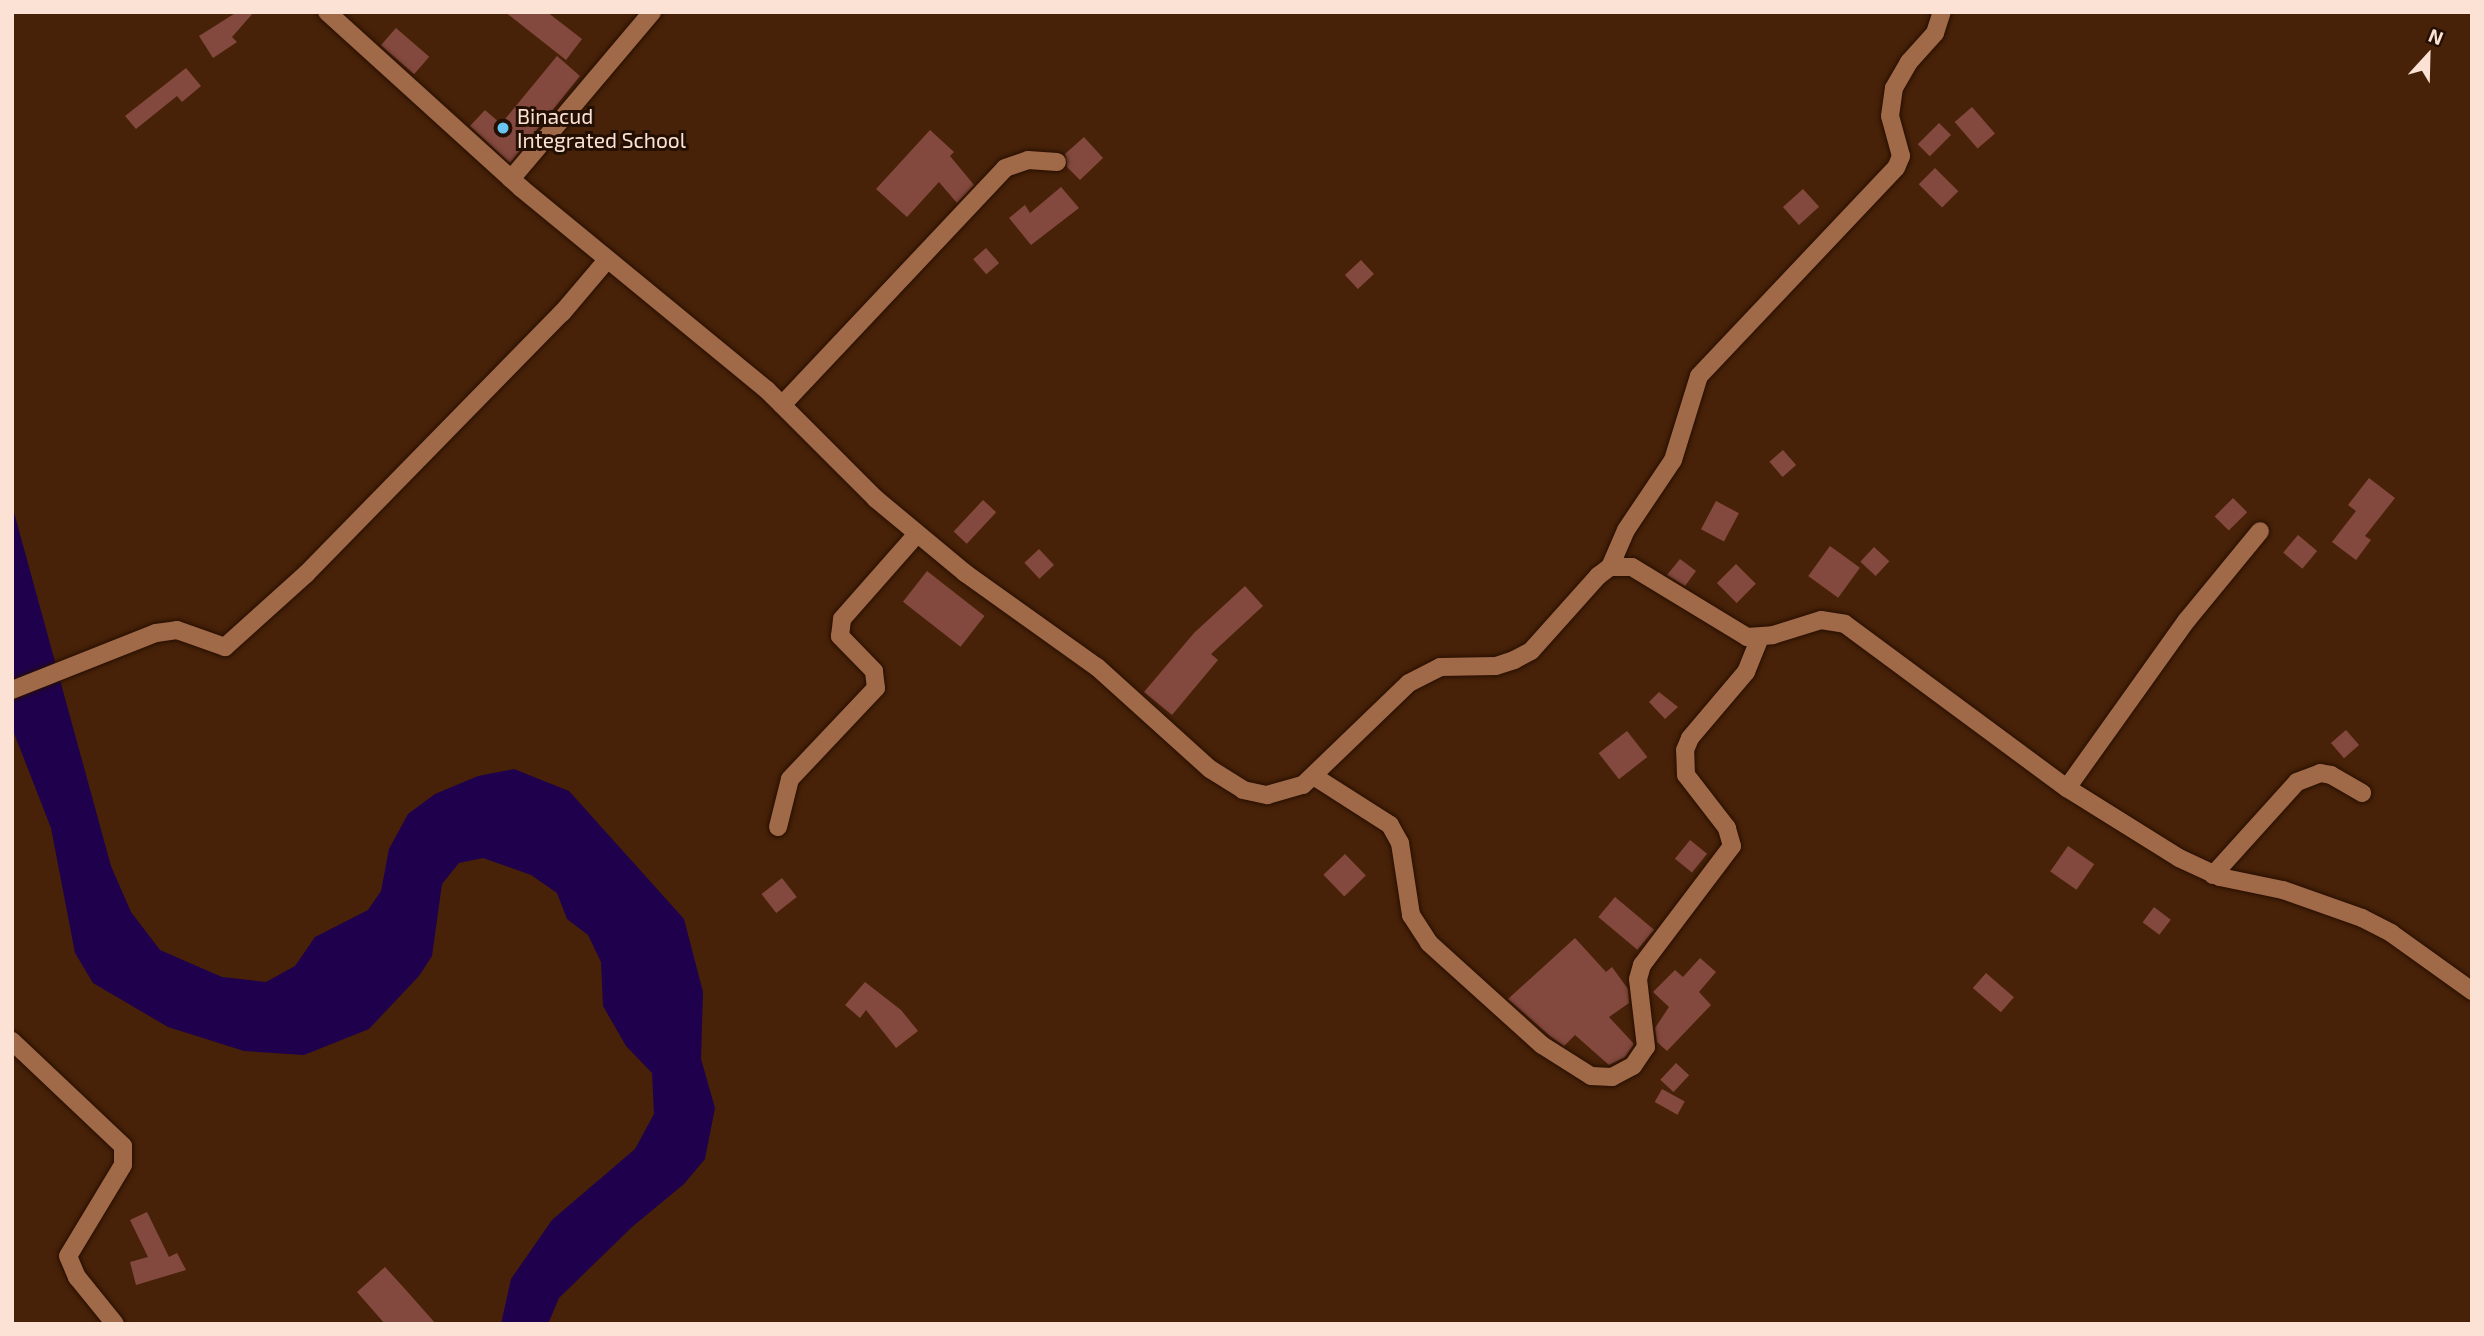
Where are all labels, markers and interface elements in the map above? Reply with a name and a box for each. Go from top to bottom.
north arrow [2393,21,2463,91]
text: N [2425,23,2447,49]
place label: Binacud Integrated School [517,103,686,153]
marker: Binacud Integrated School [495,120,511,136]

